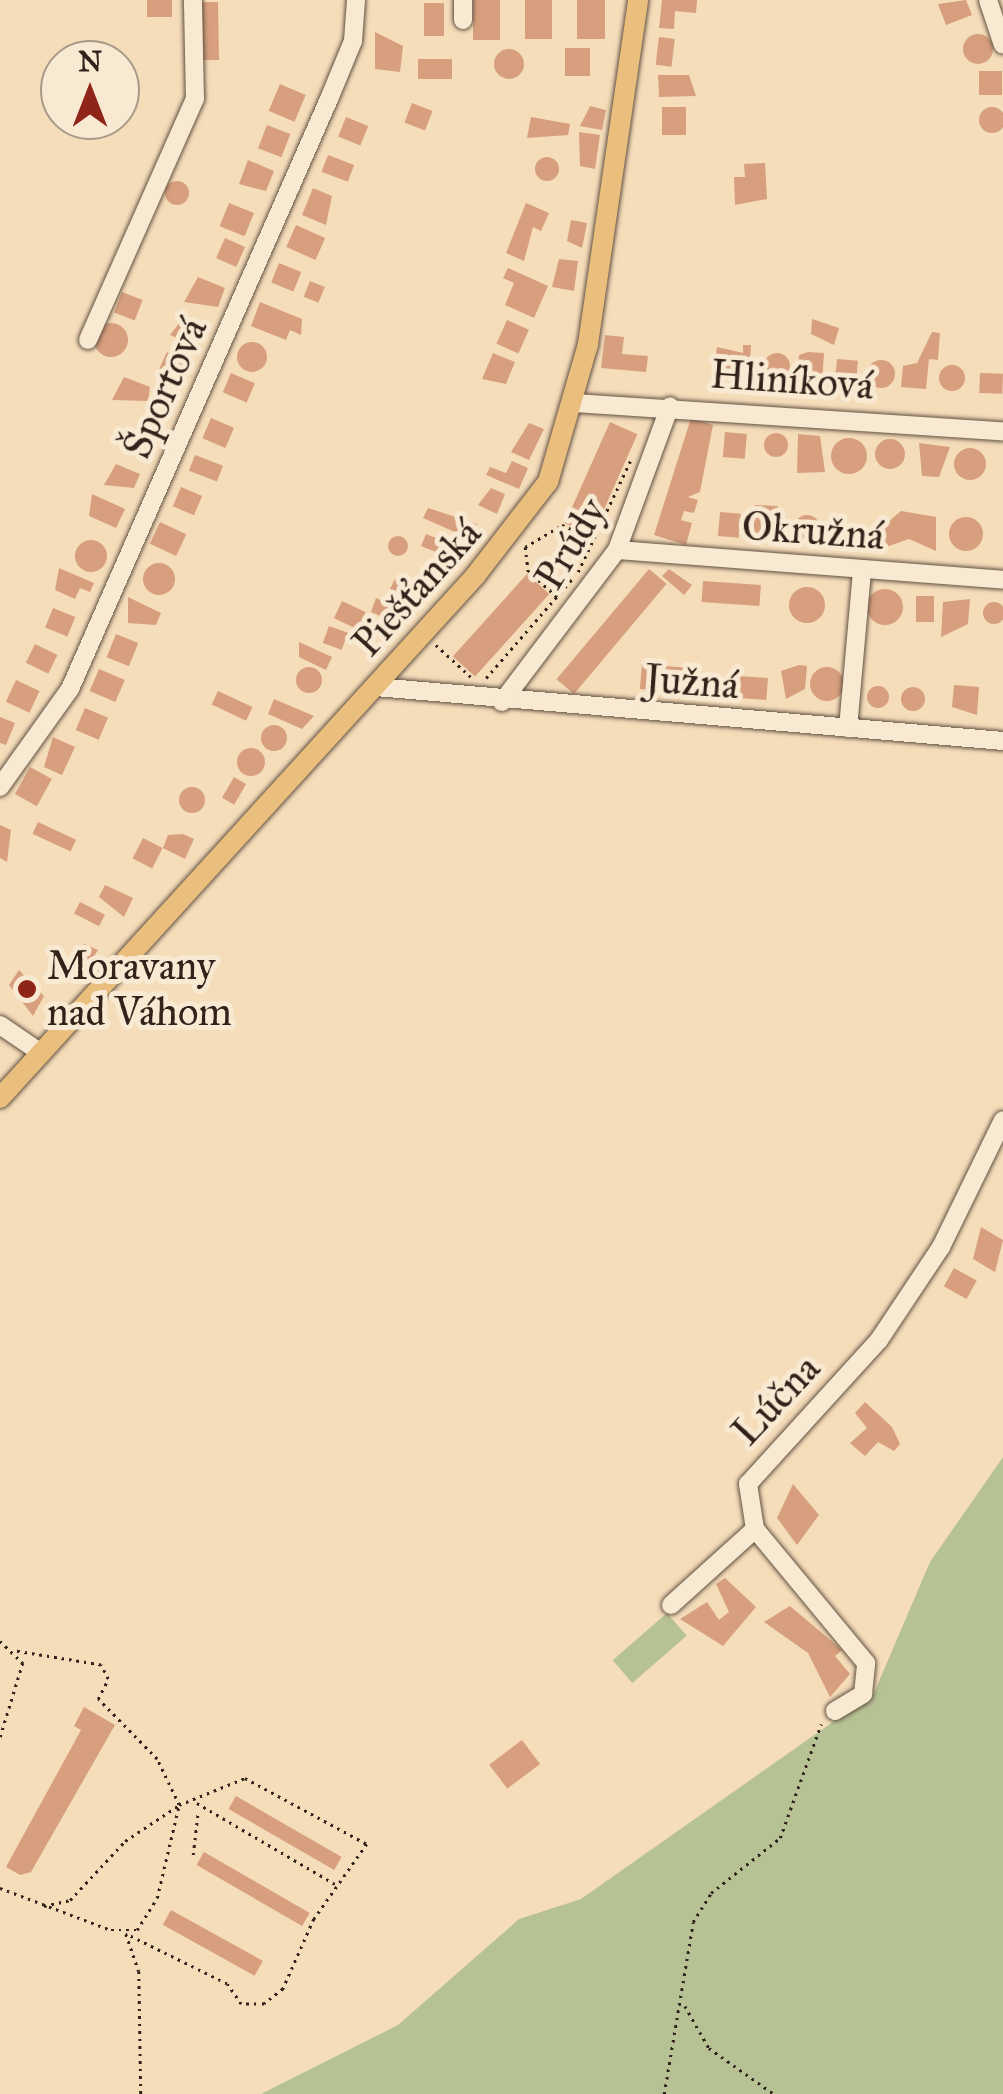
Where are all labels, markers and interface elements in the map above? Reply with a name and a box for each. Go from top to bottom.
north arrow [40,40,140,140]
text: N [78,44,102,79]
street label: Športová [113,310,217,466]
street label: Hliníková [709,350,875,410]
street label: Prúdy [525,490,617,598]
street label: Okružná [740,502,886,560]
street label: Piešťanská [343,510,491,666]
street label: Južná [644,655,740,709]
place label: Moravany nad Váhom [47,942,232,1036]
marker: Moravany nad Váhom [16,978,38,1000]
street label: Lúčna [722,1345,830,1455]

